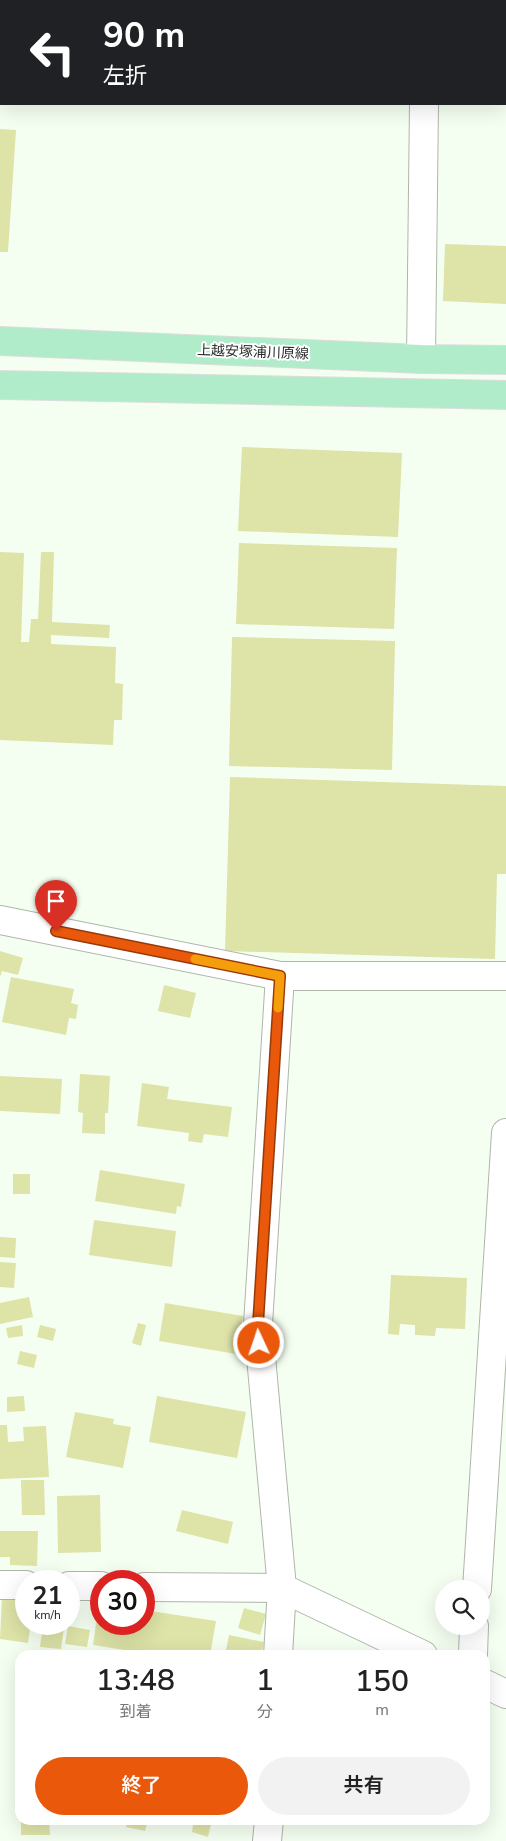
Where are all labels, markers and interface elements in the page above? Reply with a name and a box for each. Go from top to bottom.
text: 90 m [103,12,185,59]
icon: left [20,20,85,85]
text: 左折 [103,61,147,91]
street label: 上越安塚浦川原線 [197,341,309,363]
pin [35,880,77,931]
icon: arrive [42,887,70,915]
position arrow [232,1316,284,1368]
speed limit sign: 30 [90,1570,155,1635]
text: 21 [32,1579,63,1613]
map controls [435,1580,490,1635]
button: search [435,1580,490,1635]
text: km/h [34,1607,61,1623]
text: 13:48 [96,1660,175,1701]
text: 1 [256,1660,274,1701]
text: 150 [355,1661,409,1702]
text: m [375,1699,389,1721]
text: 到着 [120,1701,152,1723]
text: 分 [257,1701,273,1723]
button: 終了 [35,1757,248,1815]
button: 共有 [258,1757,470,1815]

